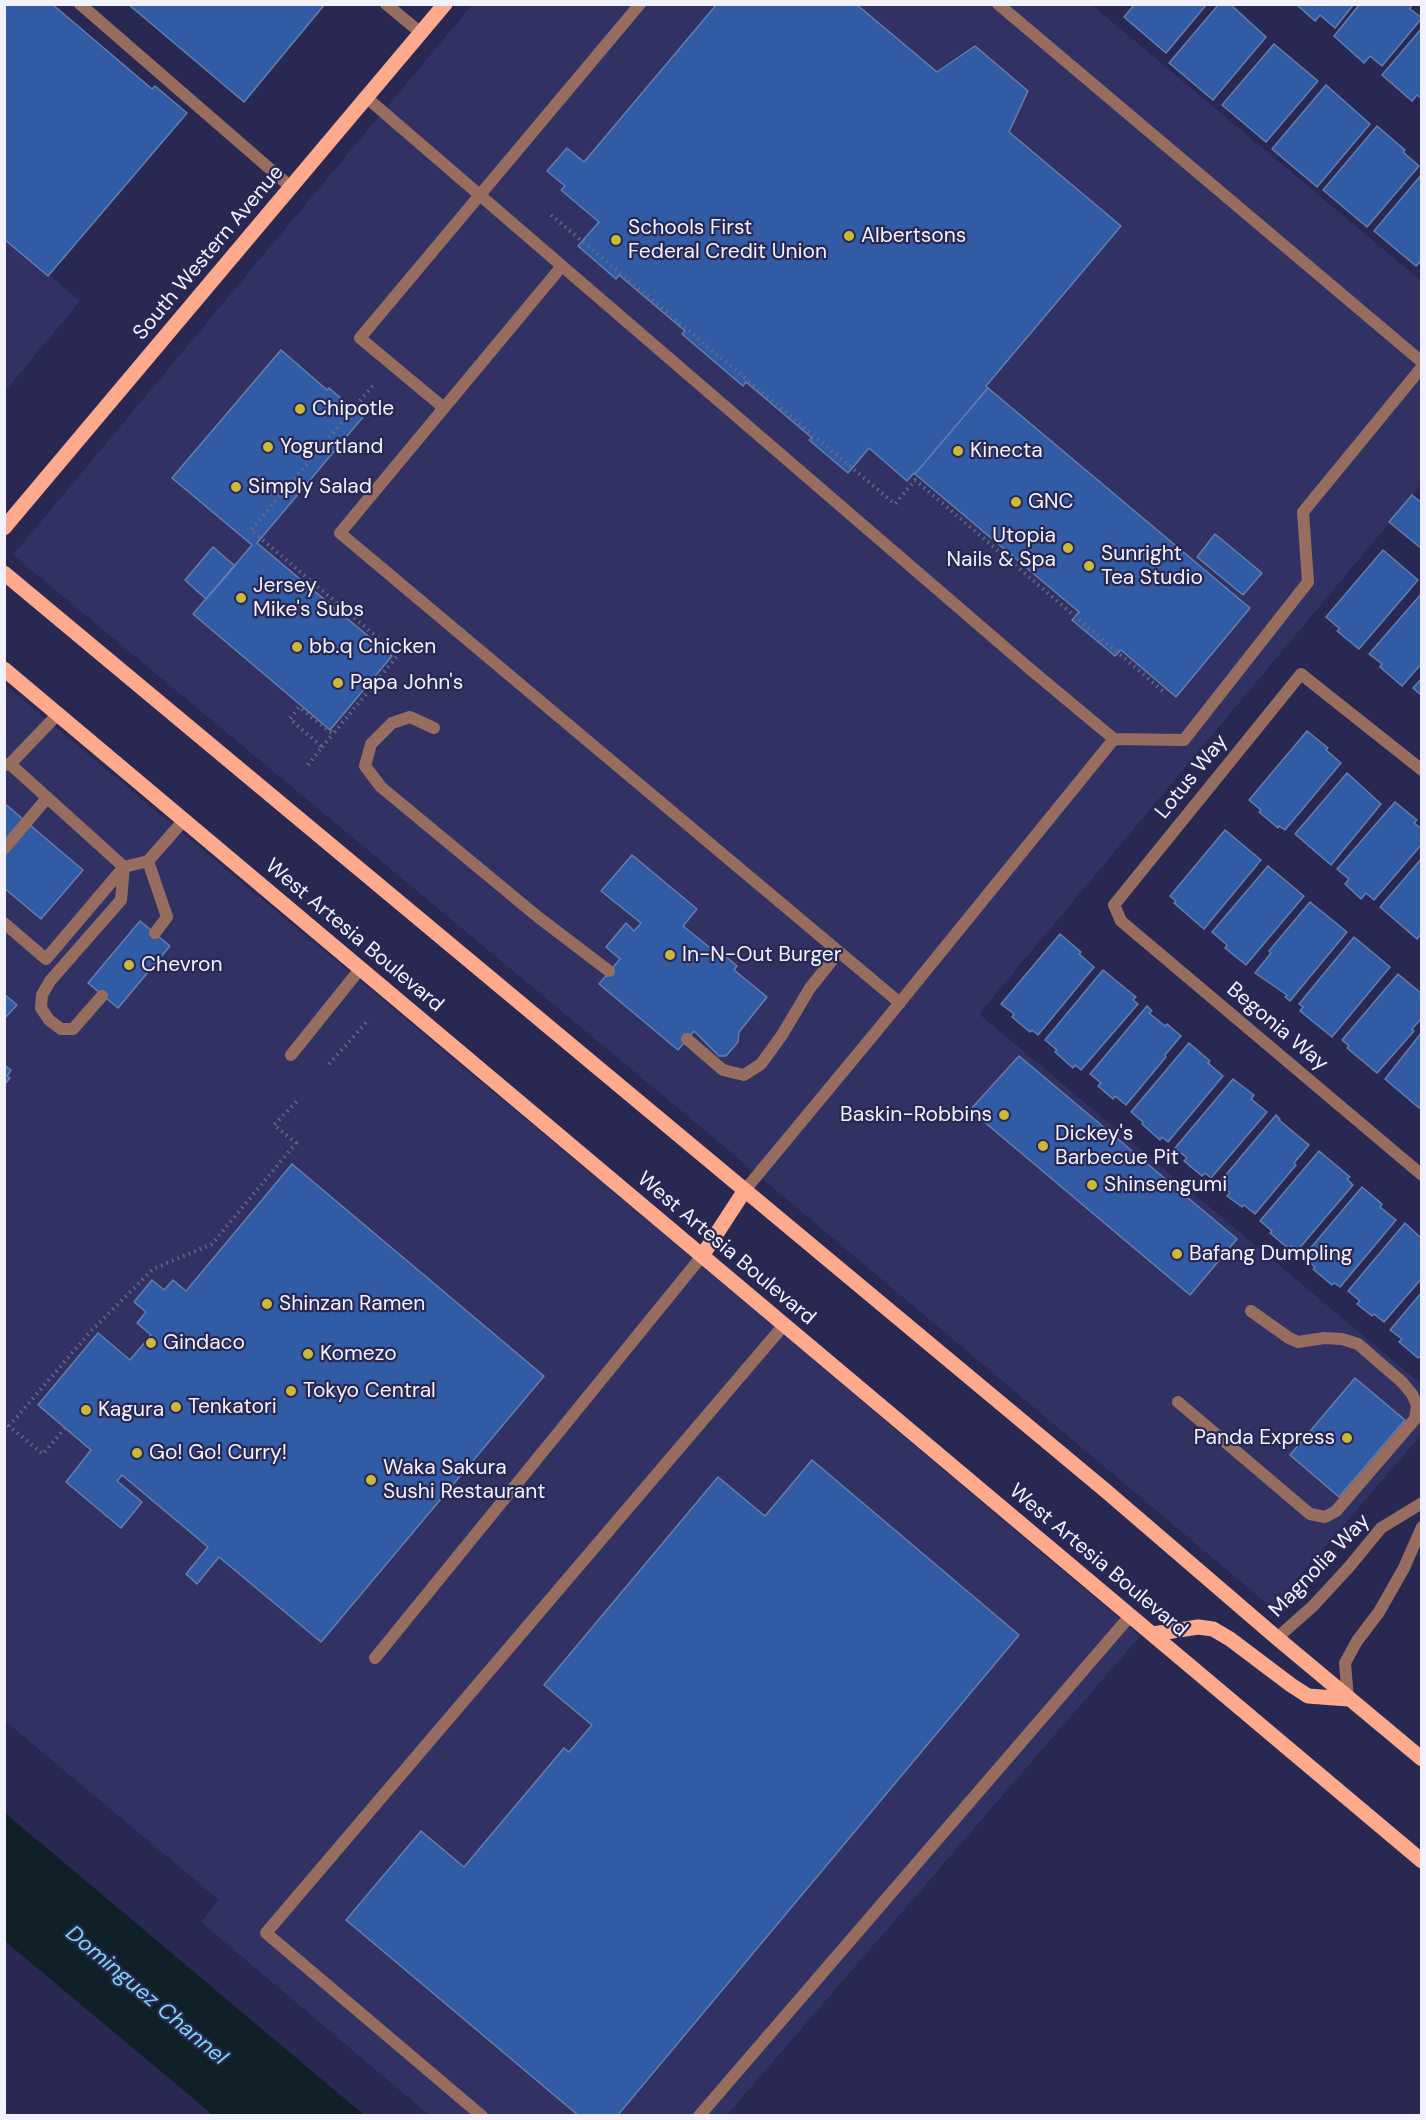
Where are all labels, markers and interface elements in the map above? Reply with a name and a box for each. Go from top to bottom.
street label: South Western Avenue [128,160,290,346]
place label: Schools First Federal Credit Union [628,215,827,265]
place label: Albertsons [861,223,966,249]
marker: Albertsons [842,229,856,243]
marker: Schools First Federal Credit Union [609,233,623,247]
place label: Chipotle [312,396,394,422]
marker: Chipotle [293,402,307,416]
place label: Yogurtland [280,434,383,460]
place label: Kinecta [970,438,1043,464]
marker: Yogurtland [261,440,275,454]
marker: Kinecta [951,444,965,458]
place label: Simply Salad [248,474,372,500]
marker: Simply Salad [229,480,243,494]
place label: GNC [1028,489,1073,515]
marker: GNC [1009,495,1023,509]
place label: Utopia Nails & Spa [946,523,1056,573]
marker: Utopia Nails & Spa [1061,541,1075,555]
place label: Sunright Tea Studio [1101,541,1203,591]
marker: Sunright Tea Studio [1082,559,1096,573]
place label: Jersey Mike's Subs [253,573,364,623]
marker: Jersey Mike's Subs [234,591,248,605]
place label: bb.q Chicken [309,634,436,660]
marker: bb.q Chicken [290,640,304,654]
place label: Papa John's [350,670,463,696]
marker: Papa John's [331,676,345,690]
street label: Lotus Way [1150,730,1234,824]
street label: West Artesia Boulevard [260,854,448,1018]
place label: In-N-Out Burger [682,942,842,968]
marker: In-N-Out Burger [663,948,677,962]
place label: Chevron [141,952,223,978]
marker: Chevron [122,958,136,972]
street label: Begonia Way [1221,977,1333,1077]
place label: Baskin-Robbins [840,1102,992,1128]
marker: Baskin-Robbins [997,1108,1011,1122]
place label: Dickey's Barbecue Pit [1055,1121,1179,1171]
marker: Dickey's Barbecue Pit [1036,1139,1050,1153]
street label: West Artesia Boulevard [632,1167,820,1331]
place label: Shinsengumi [1104,1172,1227,1198]
marker: Shinsengumi [1085,1178,1099,1192]
place label: Bafang Dumpling [1189,1241,1352,1267]
marker: Bafang Dumpling [1170,1247,1184,1261]
place label: Shinzan Ramen [279,1291,425,1317]
marker: Shinzan Ramen [260,1297,274,1311]
place label: Gindaco [163,1330,245,1356]
marker: Gindaco [144,1336,158,1350]
place label: Komezo [320,1341,397,1367]
marker: Komezo [301,1347,315,1361]
place label: Tokyo Central [303,1378,436,1404]
marker: Tokyo Central [284,1384,298,1398]
place label: Tenkatori [188,1394,277,1420]
place label: Kagura [98,1397,164,1423]
marker: Tenkatori [169,1400,183,1414]
marker: Kagura [79,1403,93,1417]
place label: Panda Express [1194,1425,1335,1451]
marker: Panda Express [1340,1431,1354,1445]
place label: Go! Go! Curry! [149,1440,287,1466]
marker: Go! Go! Curry! [130,1446,144,1460]
place label: Waka Sakura Sushi Restaurant [383,1455,545,1505]
marker: Waka Sakura Sushi Restaurant [364,1473,378,1487]
street label: West Artesia Boulevard [1004,1479,1192,1643]
street label: Magnolia Way [1264,1509,1376,1623]
water label: Dominguez Channel [60,1921,232,2071]

